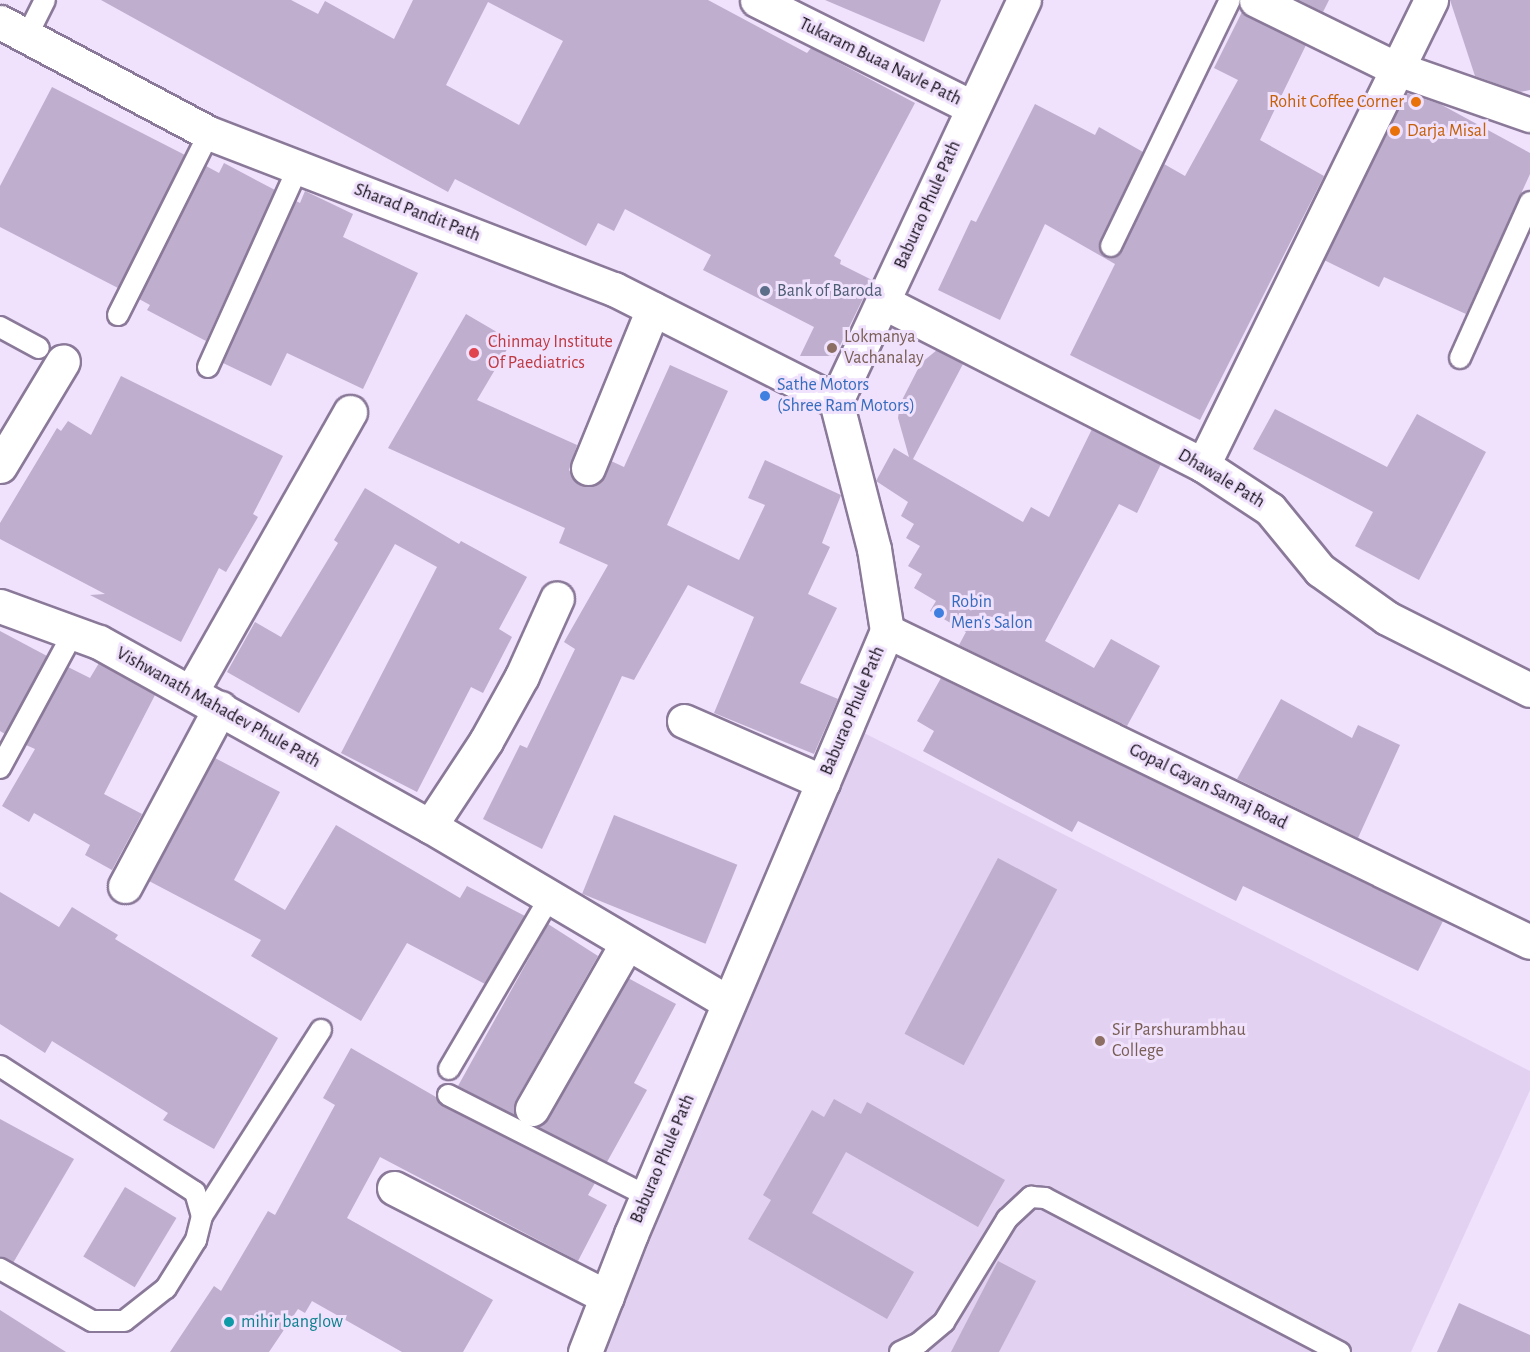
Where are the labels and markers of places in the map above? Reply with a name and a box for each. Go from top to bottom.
place label: Rohit Coffee Corner [1269,91,1404,113]
marker: Rohit Coffee Corner [1409,95,1423,109]
place label: Darja Misal [1407,120,1487,142]
marker: Darja Misal [1388,124,1402,138]
place label: Bank of Baroda [777,280,882,302]
marker: Bank of Baroda [758,284,772,298]
place label: Lokmanya Vachanalay [844,327,924,370]
place label: Chinmay Institute Of Paediatrics [488,332,613,374]
marker: Lokmanya Vachanalay [825,341,839,355]
marker: Chinmay Institute Of Paediatrics [465,344,483,362]
place label: Sathe Motors (Shree Ram Motors) [777,375,915,418]
marker: Sathe Motors (Shree Ram Motors) [758,389,772,403]
place label: Robin Men's Salon [951,592,1033,634]
marker: Robin Men's Salon [932,606,946,620]
place label: Sir Parshurambhau College [1112,1020,1246,1062]
marker: Sir Parshurambhau College [1093,1034,1107,1048]
place label: mihir banglow [241,1311,343,1333]
marker: mihir banglow [222,1315,236,1329]

